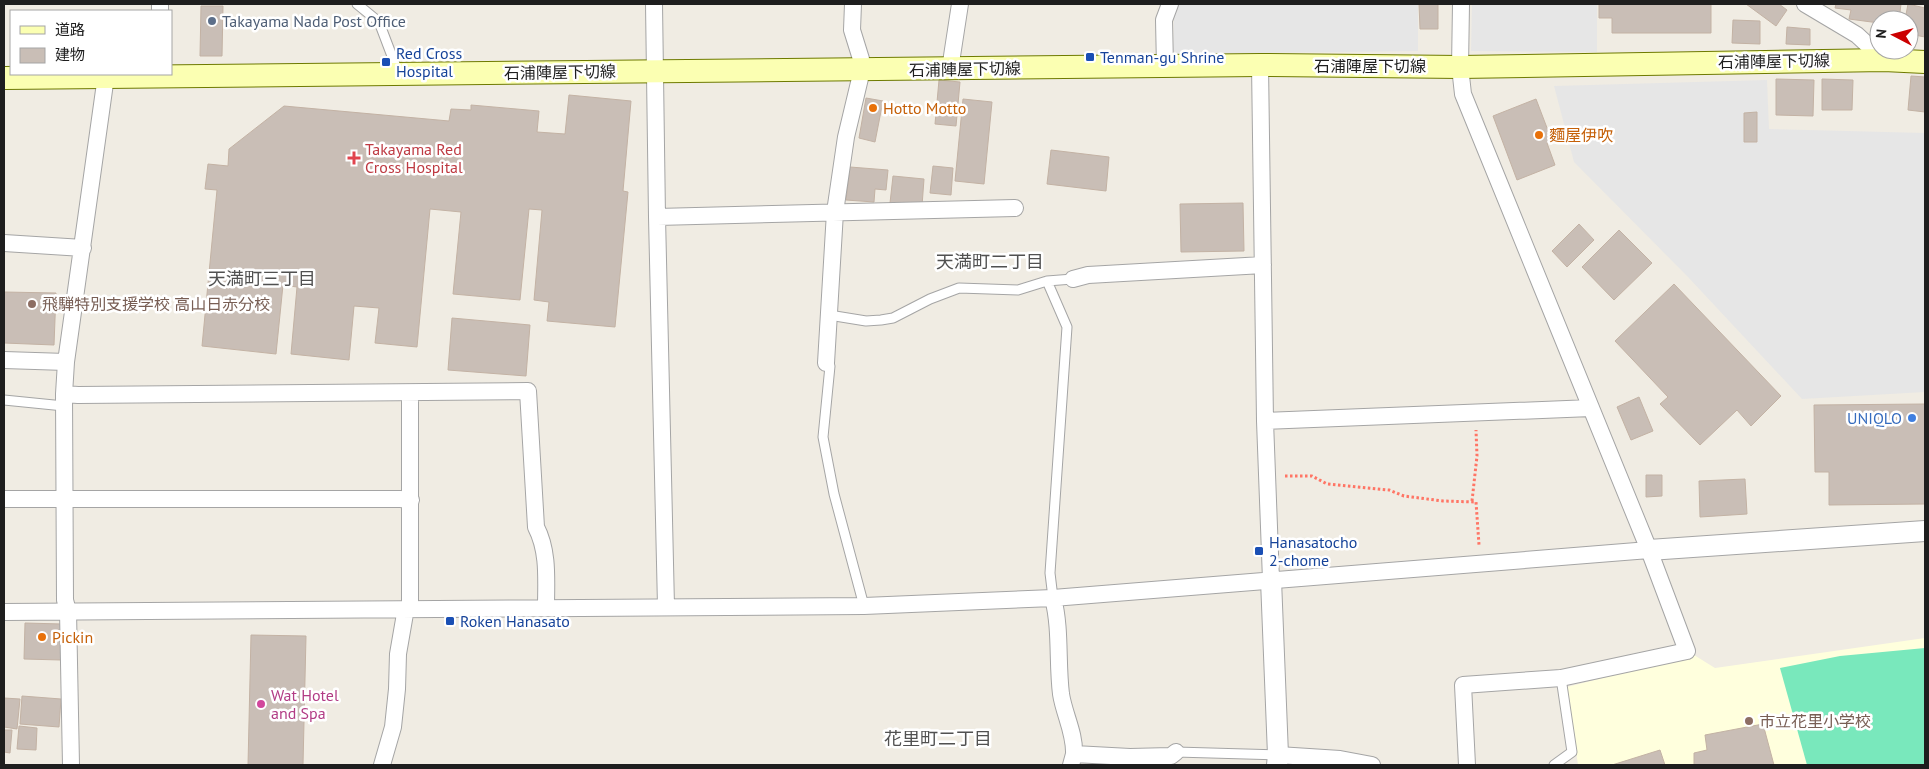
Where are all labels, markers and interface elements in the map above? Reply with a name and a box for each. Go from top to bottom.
legend [10,10,172,75]
north arrow [1869,10,1919,60]
place label: Takayama Nada Post Office [222,11,406,31]
marker: Takayama Nada Post Office [206,15,218,27]
text: 道路 [55,20,85,39]
text: N [1872,28,1891,39]
place label: Red Cross Hospital [396,43,462,81]
text: 建物 [55,45,85,64]
place label: Tenman-gu Shrine [1100,47,1225,67]
street label: 石浦陣屋下切線 [1718,50,1830,72]
marker: Tenman-gu Shrine [1084,51,1096,63]
marker: Red Cross Hospital [380,56,392,68]
street label: 石浦陣屋下切線 [1314,56,1426,76]
street label: 石浦陣屋下切線 [909,58,1021,80]
street label: 石浦陣屋下切線 [504,61,616,83]
place label: Hotto Motto [883,98,966,118]
marker: Hotto Motto [867,102,879,114]
place label: 麵屋伊吹 [1549,125,1613,145]
marker: 麵屋伊吹 [1533,129,1545,141]
place label: Takayama Red Cross Hospital [365,139,463,177]
marker: Takayama Red Cross Hospital [347,151,361,165]
district label: 天満町二丁目 [936,250,1044,273]
district label: 天満町三丁目 [208,267,316,290]
place label: 飛騨特別支援学校 高山日赤分校 [42,294,270,314]
marker: 飛騨特別支援学校 高山日赤分校 [26,298,38,310]
place label: UNIQLO [1847,408,1902,428]
marker: UNIQLO [1906,412,1918,424]
place label: Hanasatocho 2-chome [1269,532,1357,570]
marker: Hanasatocho 2-chome [1253,545,1265,557]
place label: Roken Hanasato [460,611,570,631]
marker: Roken Hanasato [444,615,456,627]
place label: Pickin [52,627,93,647]
marker: Pickin [36,631,48,643]
place label: Wat Hotel and Spa [271,685,339,723]
marker: Wat Hotel and Spa [255,698,267,710]
place label: 市立花里小学校 [1759,711,1871,731]
marker: 市立花里小学校 [1743,715,1755,727]
district label: 花里町二丁目 [884,727,992,750]

